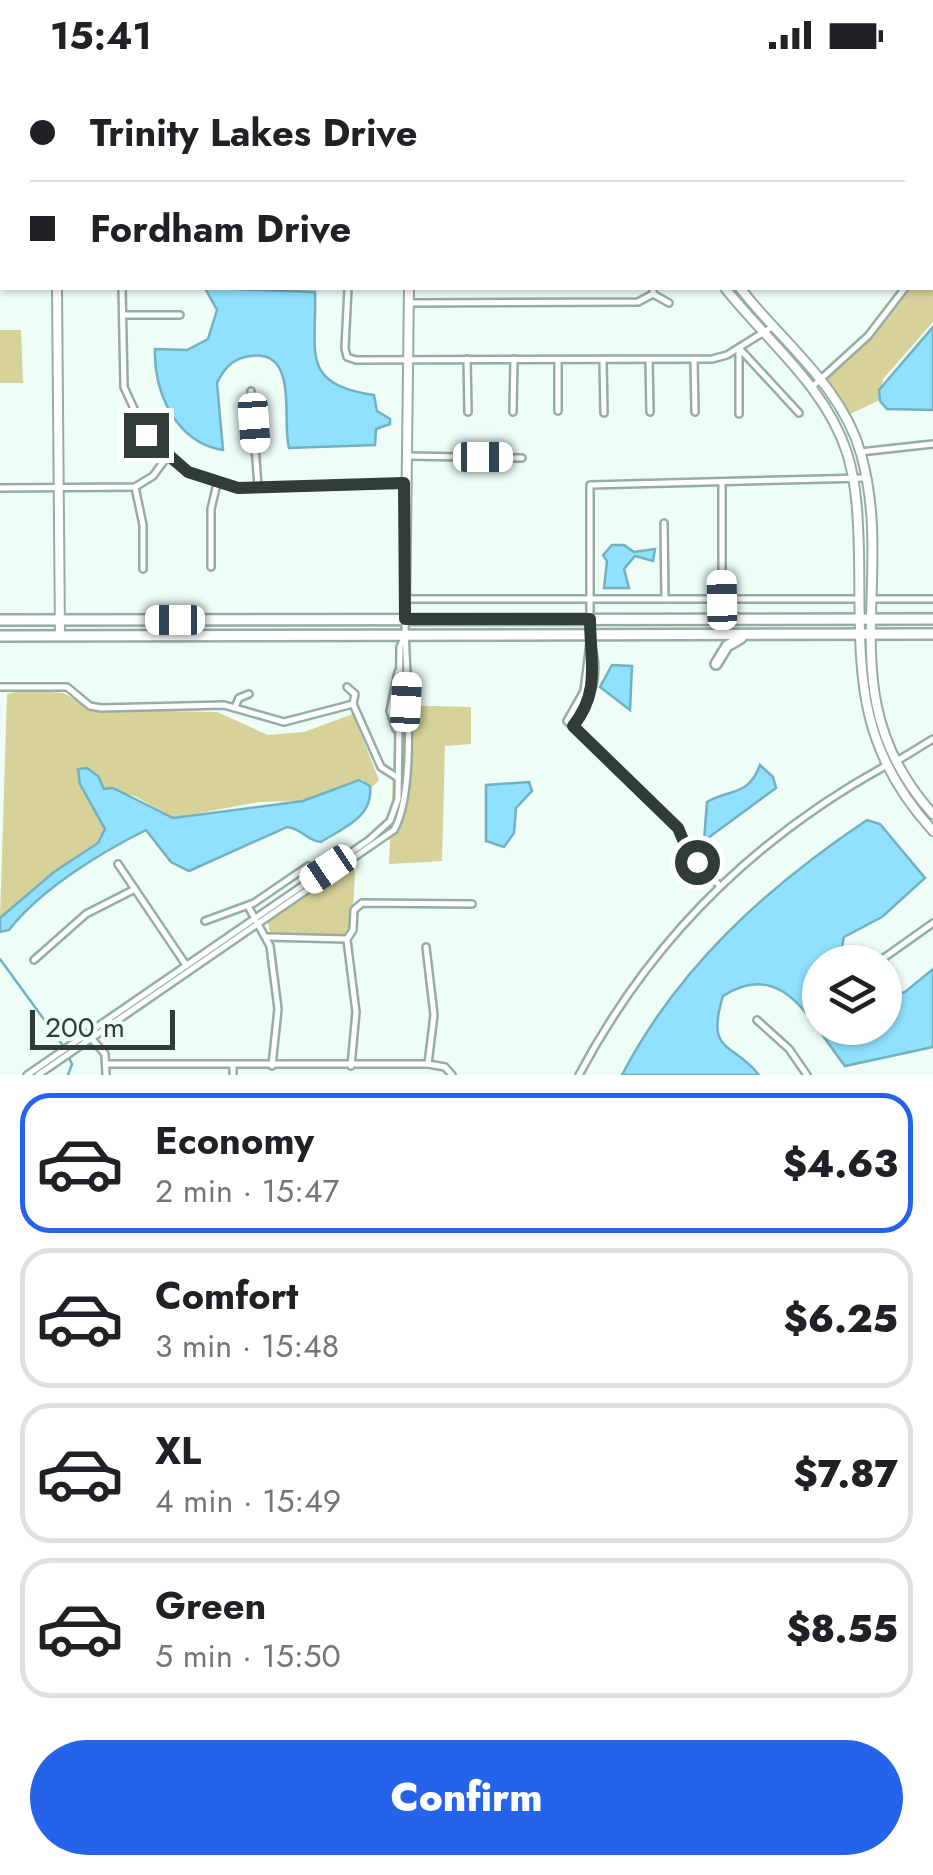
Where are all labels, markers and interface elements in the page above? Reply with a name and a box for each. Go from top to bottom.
text: 15:41 [50,8,152,63]
text: Trinity Lakes Drive [90,105,418,160]
text: Fordham Drive [90,201,351,256]
car [237,392,271,454]
route end [124,413,169,458]
car [453,442,513,472]
car [706,570,738,630]
car [145,605,205,635]
car [389,671,423,733]
car [295,840,361,898]
route start [675,840,720,885]
map controls [802,945,902,1045]
button: layers [802,945,902,1045]
scale bar [30,1005,175,1050]
text: 200 m [45,1007,125,1048]
text: Economy [155,1113,314,1168]
icon: car [35,1118,125,1208]
text: $4.63 [783,1136,898,1191]
text: 2 min · 15:47 [155,1168,339,1214]
text: Comfort [155,1268,298,1323]
icon: car [35,1273,125,1363]
text: $6.25 [784,1291,898,1346]
text: 3 min · 15:48 [155,1323,339,1369]
text: XL [155,1423,201,1478]
icon: car [35,1428,125,1518]
text: $7.87 [793,1446,898,1501]
text: 4 min · 15:49 [155,1478,341,1524]
text: Green [155,1578,266,1633]
icon: car [35,1583,125,1673]
text: $8.55 [786,1601,898,1656]
text: 5 min · 15:50 [155,1633,341,1679]
button: Confirm [30,1740,903,1855]

